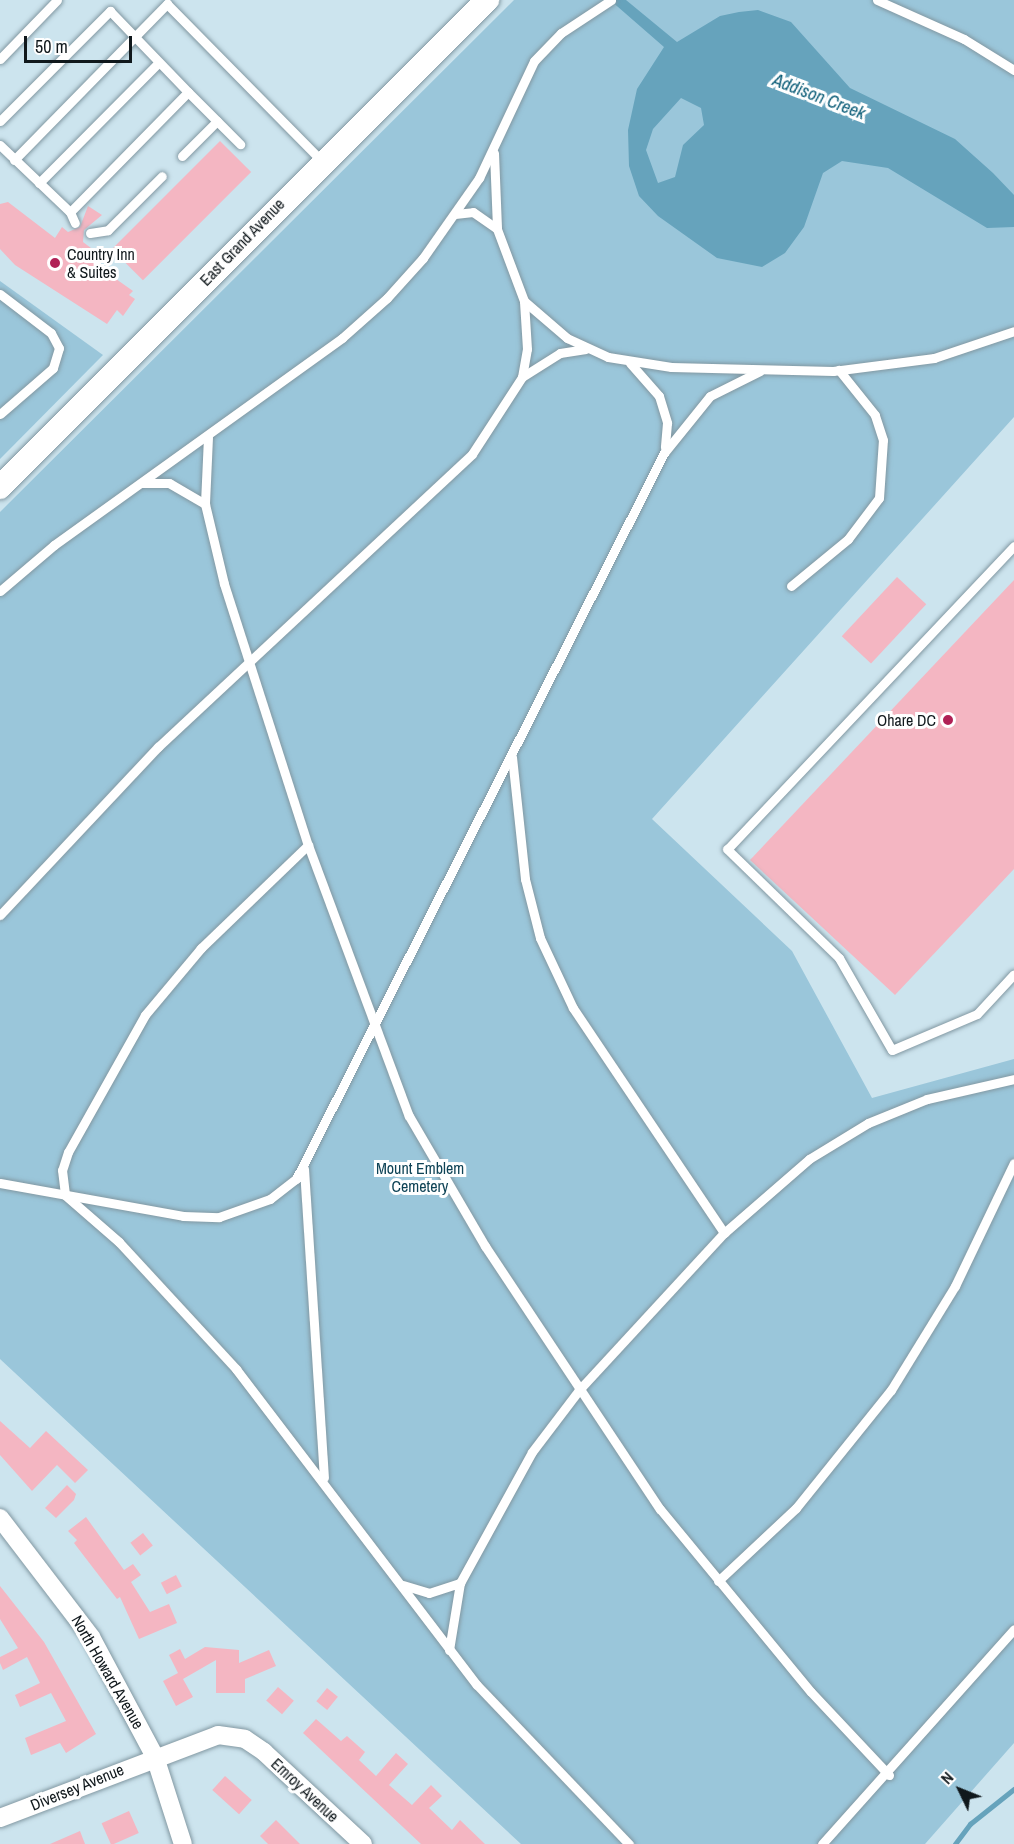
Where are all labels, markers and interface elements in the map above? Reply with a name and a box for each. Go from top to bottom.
scale bar [27,24,135,62]
text: 50 m [35,34,68,59]
water label: Addison Creek [770,69,868,125]
street label: East Grand Avenue [195,194,289,290]
place label: Country Inn & Suites [67,244,135,282]
marker: Country Inn & Suites [48,256,62,270]
place label: Ohare DC [877,710,936,730]
marker: Ohare DC [941,713,955,727]
park label: Mount Emblem Cemetery [376,1158,464,1196]
street label: North Howard Avenue [67,1611,149,1733]
street label: Emroy Avenue [267,1754,343,1826]
street label: Diversey Avenue [27,1759,127,1815]
north arrow [930,1760,990,1820]
text: N [936,1767,958,1789]

